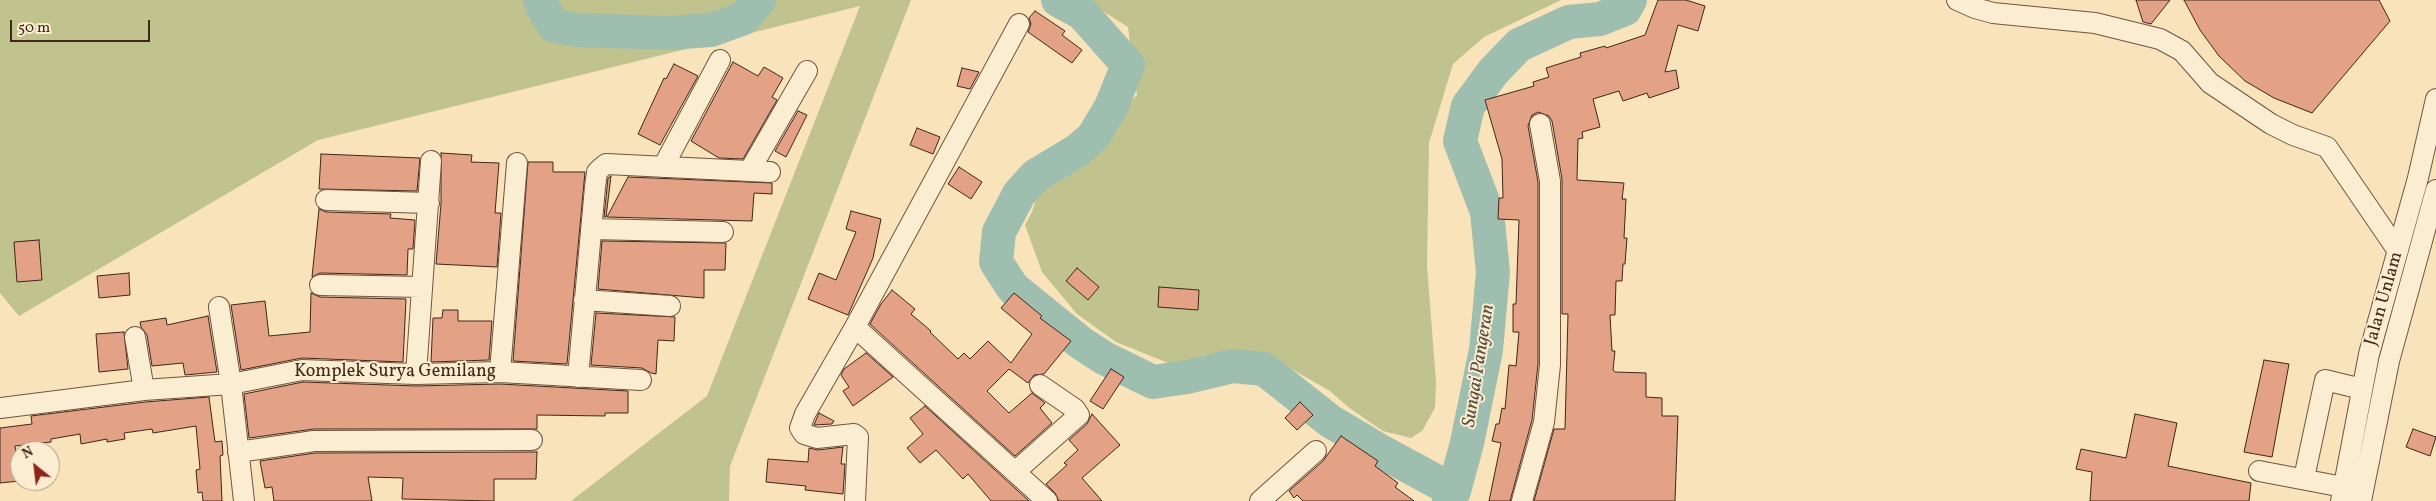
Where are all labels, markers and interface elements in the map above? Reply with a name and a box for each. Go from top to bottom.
scale bar [12,10,152,42]
text: 50 m [18,18,50,39]
street label: Jalan Unlam [2361,250,2409,348]
water label: Sungai Pangeran [1459,303,1501,429]
street label: Komplek Surya Gemilang [294,362,496,384]
north arrow [10,441,60,491]
text: N [19,443,37,464]

